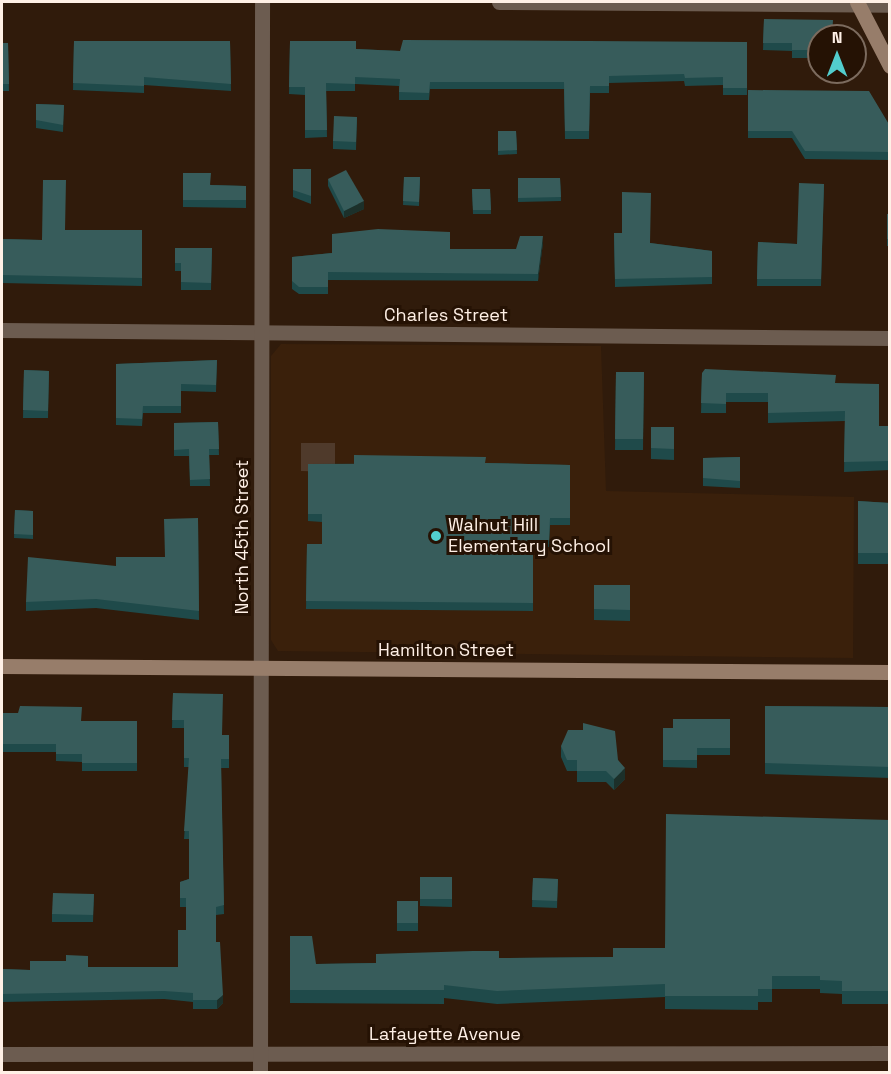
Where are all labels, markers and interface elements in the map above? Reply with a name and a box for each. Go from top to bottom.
north arrow [807,24,867,84]
text: N [832,27,842,48]
street label: Charles Street [384,304,508,326]
street label: North 45th Street [231,460,253,614]
place label: Walnut Hill Elementary School [448,515,611,558]
marker: Walnut Hill Elementary School [429,529,443,543]
street label: Hamilton Street [378,639,514,661]
street label: Lafayette Avenue [369,1023,521,1045]

